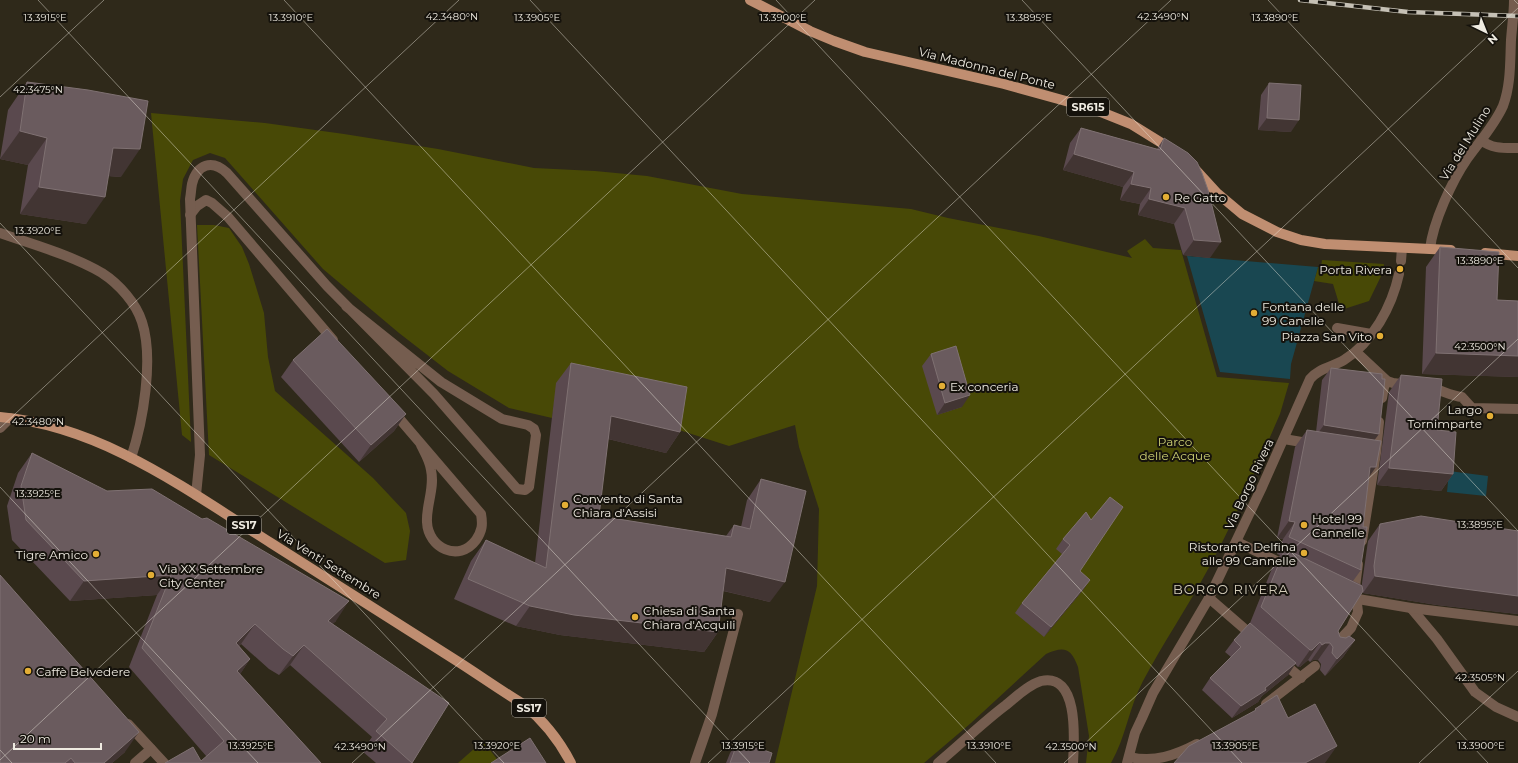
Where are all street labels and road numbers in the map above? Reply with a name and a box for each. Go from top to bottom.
street label: Via Madonna del Ponte [917,44,1057,92]
road number: SR615 [1067,98,1109,116]
street label: Via del Mulino [1436,103,1494,183]
street label: Via Borgo Rivera [1221,436,1277,532]
road number: SS17 [227,516,261,534]
street label: Via Venti Settembre [274,526,384,602]
road number: SS17 [512,699,546,717]

